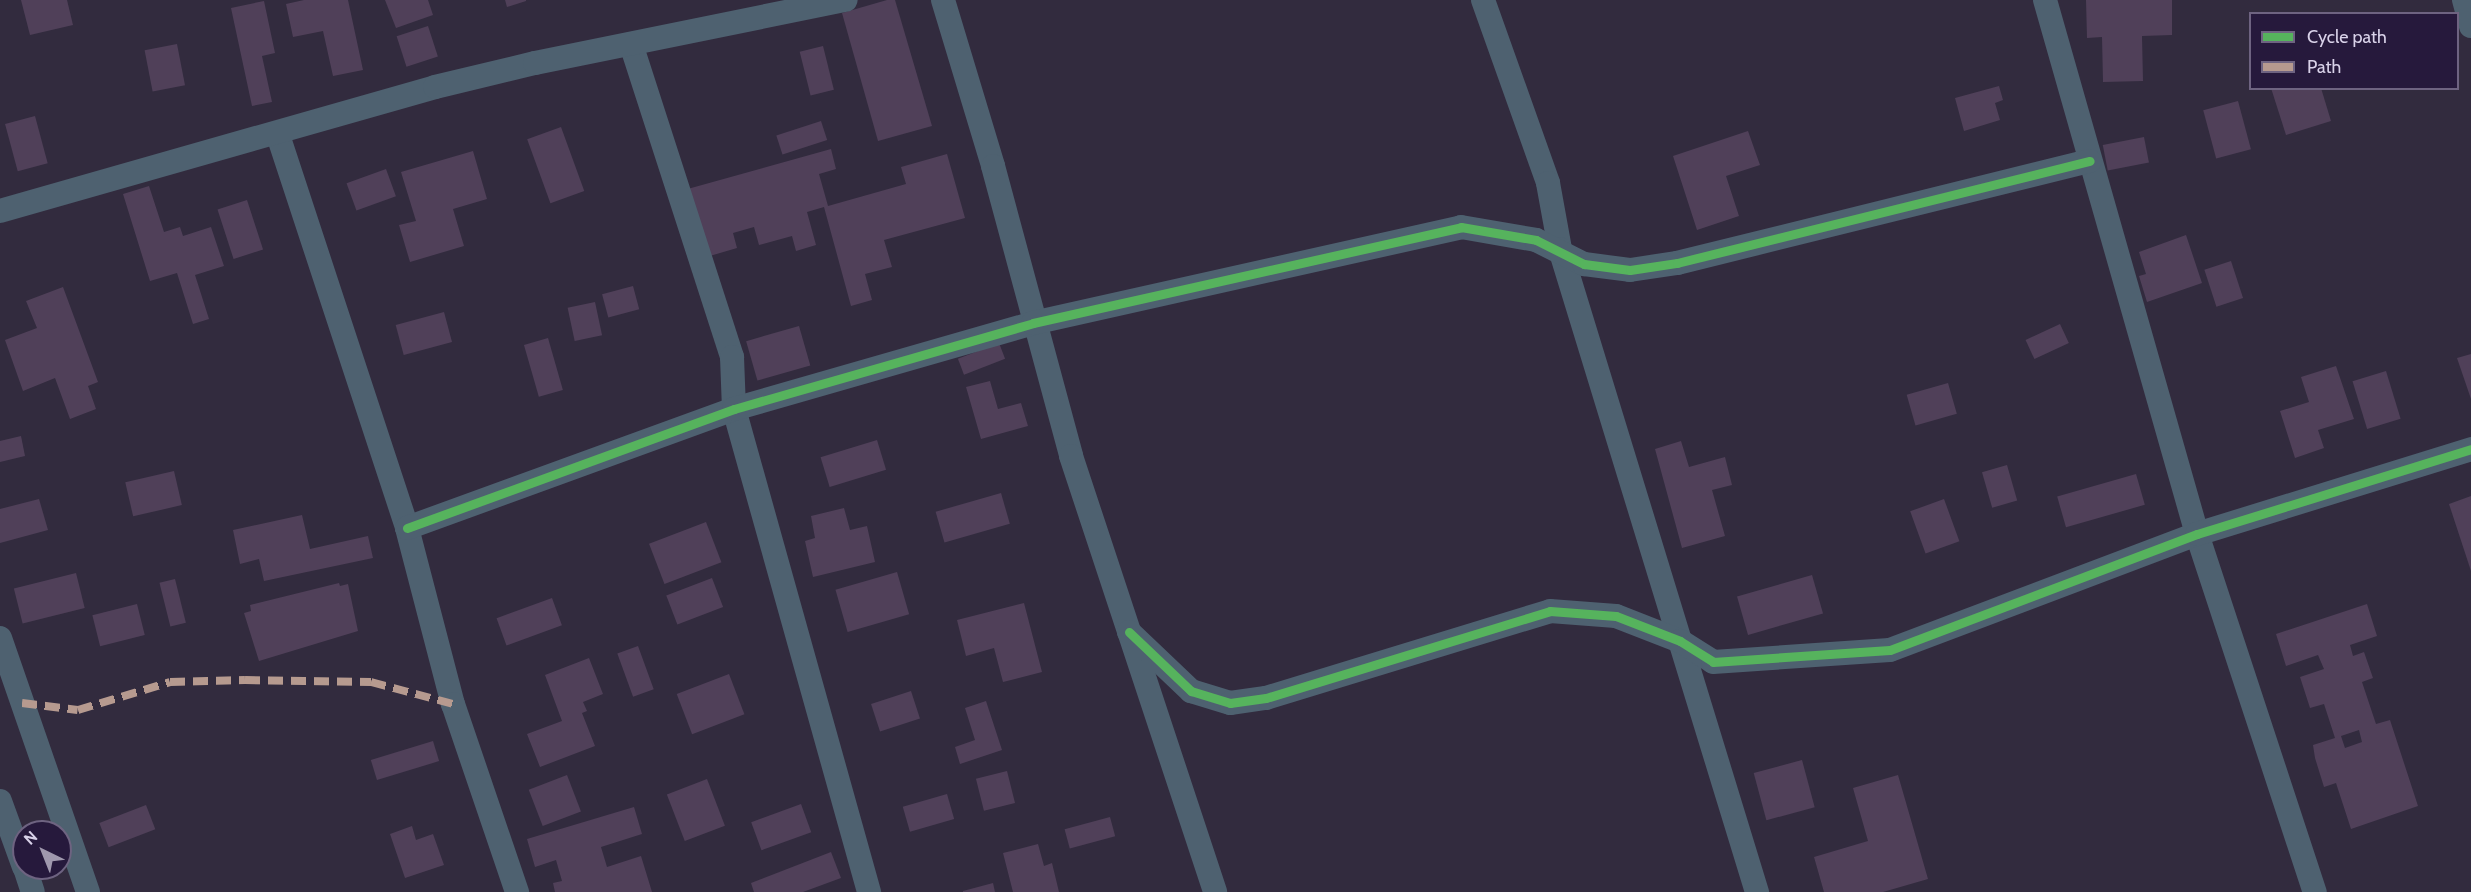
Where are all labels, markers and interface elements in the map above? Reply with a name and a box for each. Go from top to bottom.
legend [2249,12,2459,90]
text: Cycle path [2307,26,2387,48]
text: Path [2307,56,2341,78]
north arrow [12,820,72,880]
text: N [20,827,41,849]

